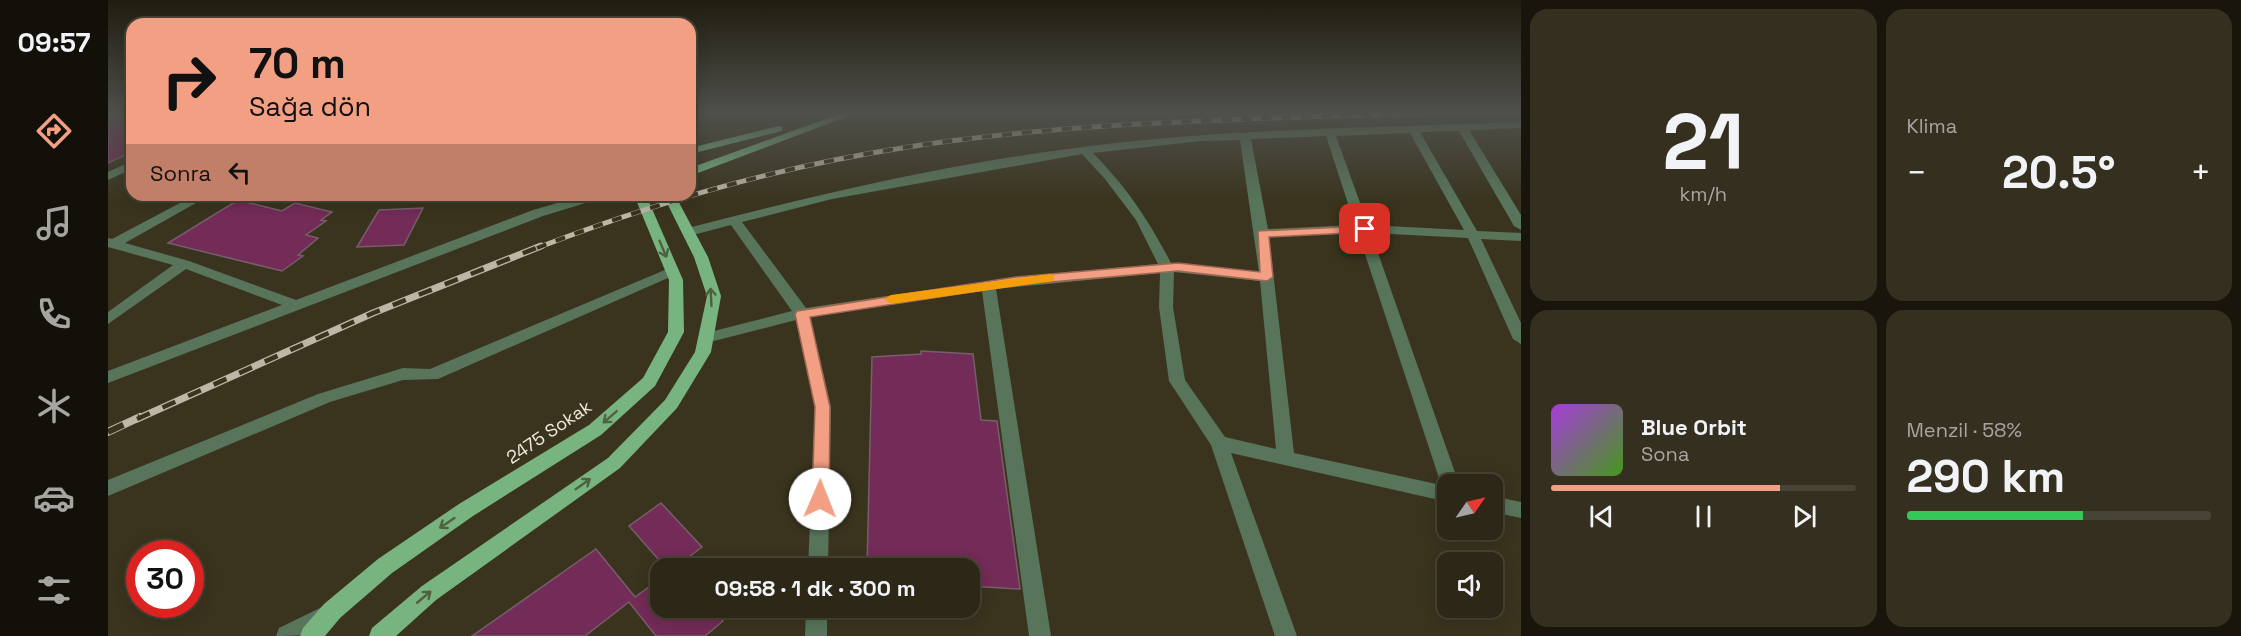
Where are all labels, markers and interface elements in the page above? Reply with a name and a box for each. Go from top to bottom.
text: 09:57 [17,25,91,60]
text: 70 m [249,37,346,90]
icon: right [150,42,228,120]
text: Sağa dön [249,89,371,124]
text: 21 [1662,92,1744,192]
icon: directions [33,110,75,152]
text: Klima [1907,113,1957,139]
text: 20.5° [2002,144,2116,201]
text: − [1907,152,1927,194]
text: + [2191,152,2211,194]
icon: left [223,156,256,189]
text: Sonra [150,159,211,187]
text: km/h [1679,181,1727,207]
icon: music [33,202,75,244]
pin [1339,203,1390,254]
icon: arrive [1348,212,1381,245]
one-way arrow [658,239,669,257]
one-way arrow [706,288,717,307]
icon: phone [33,293,75,335]
icon: climate [33,385,75,427]
street label: 2475 Sokak [502,394,596,469]
one-way arrow [603,410,618,424]
text: Blue Orbit [1641,413,1747,441]
text: Menzil · 58% [1907,417,2022,443]
text: Sona [1641,441,1689,467]
text: 290 km [1907,448,2065,505]
position arrow [788,467,852,531]
north arrow [1437,474,1503,540]
map controls [1437,474,1503,618]
icon: car [33,477,75,519]
one-way arrow [574,478,590,491]
icon: previous [1585,500,1618,533]
icon: pause [1687,500,1720,533]
icon: next [1788,500,1821,533]
one-way arrow [439,518,456,530]
speed limit sign: 30 [126,540,204,618]
button: sound [1437,552,1503,618]
icon: filters [33,569,75,611]
text: 09:58 · 1 dk · 300 m [715,574,916,602]
one-way arrow [416,591,432,604]

